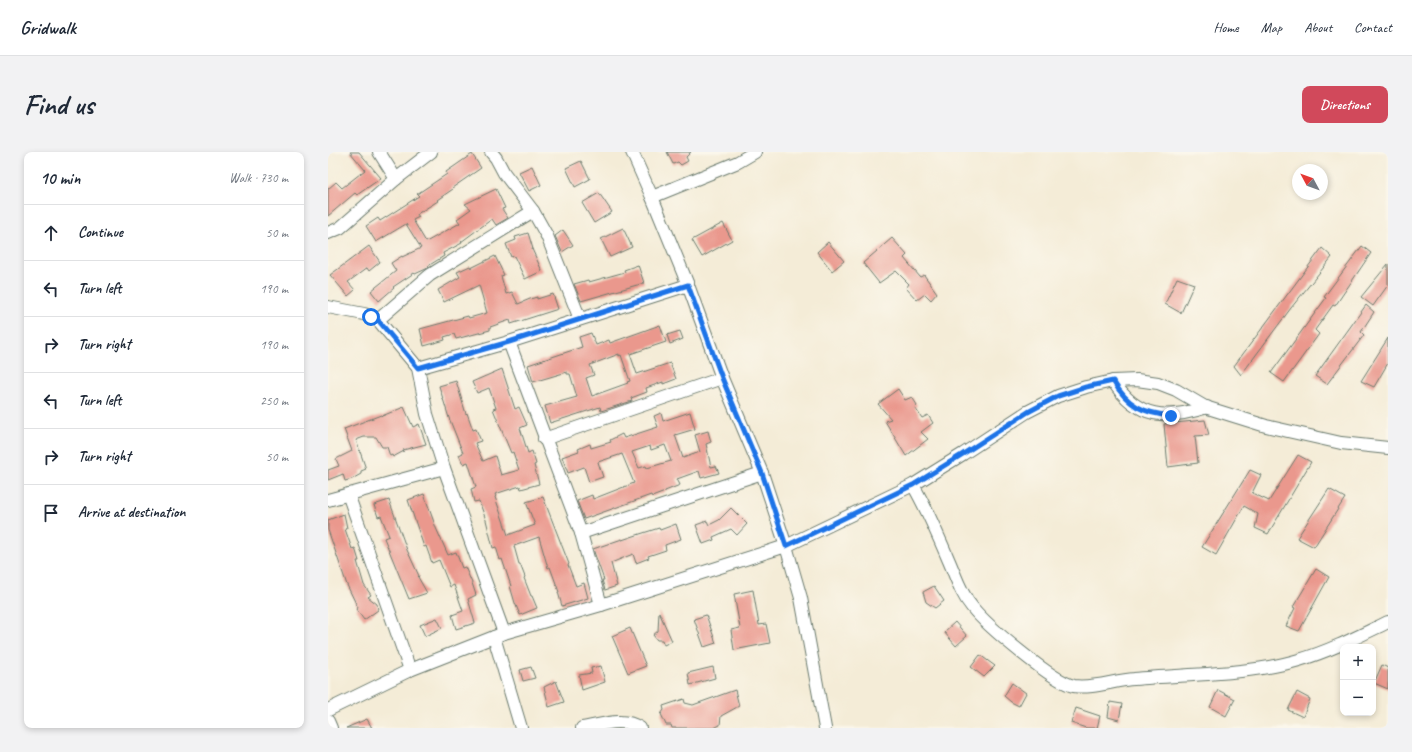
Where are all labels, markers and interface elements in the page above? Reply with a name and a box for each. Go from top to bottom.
text: Gridwalk [20,16,76,40]
text: Home [1213,19,1239,36]
text: Map [1261,19,1282,36]
text: About [1304,19,1332,36]
text: Contact [1354,19,1392,36]
button: Directions [1302,86,1388,123]
text: Find us [24,87,94,122]
north arrow [1292,164,1328,200]
text: 10 min [40,168,80,189]
text: Walk · 730 m [229,170,288,186]
icon: ahead [40,222,62,244]
text: Continue [78,223,123,242]
text: 50 m [266,225,288,241]
icon: left [40,278,62,300]
text: Turn left [78,279,121,298]
text: 190 m [260,281,288,297]
route start [362,308,380,326]
icon: right [40,334,62,356]
text: Turn right [78,335,131,354]
text: 190 m [260,337,288,353]
icon: left [40,390,62,412]
text: Turn left [78,391,121,410]
text: 250 m [260,393,288,409]
route end [1162,407,1180,425]
icon: right [40,446,62,468]
text: Turn right [78,447,131,466]
text: 50 m [266,449,288,465]
icon: arrive [40,502,62,524]
text: Arrive at destination [78,503,185,522]
map controls [1340,644,1376,716]
button: + [1340,644,1376,680]
button: − [1340,680,1376,716]

